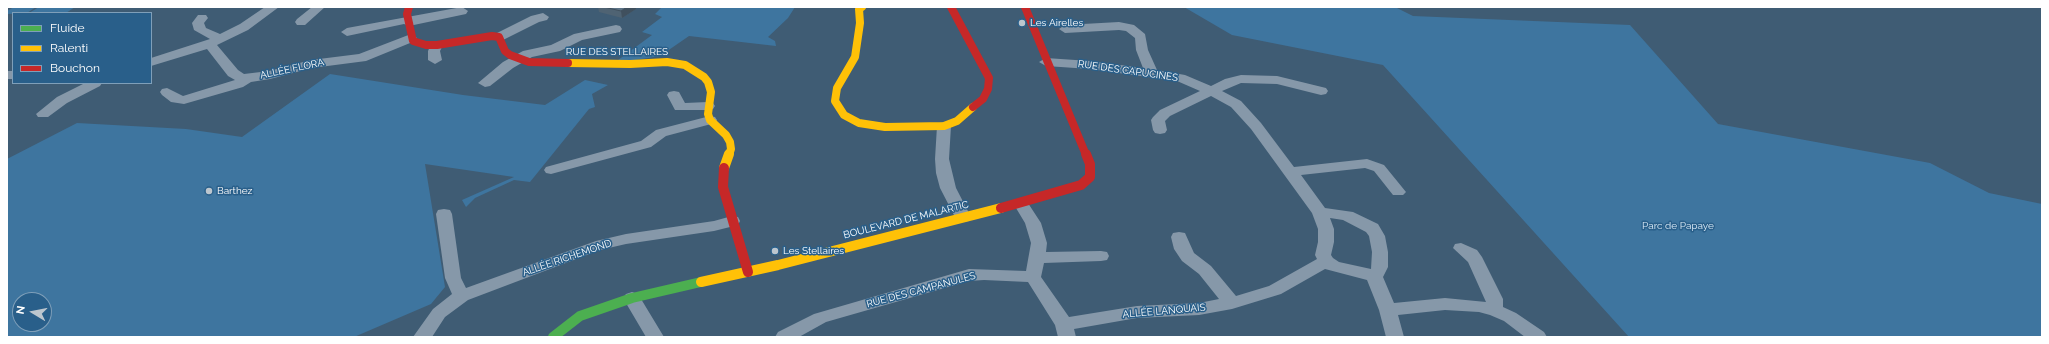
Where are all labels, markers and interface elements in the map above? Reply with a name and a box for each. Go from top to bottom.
legend [12,12,152,84]
place label: Les Airelles [1030,17,1083,29]
marker: Les Airelles [1017,18,1027,28]
text: Fluide [50,21,85,35]
text: Ralenti [50,41,88,55]
street label: RUE DES STELLAIRES [566,46,668,58]
street label: ALLÉE FLORA [259,56,325,82]
street label: RUE DES CAPUCINES [1077,58,1179,84]
text: Bouchon [50,61,100,75]
place label: Barthez [217,185,253,197]
marker: Barthez [204,186,214,196]
street label: BOULEVARD DE MALARTIC [842,199,970,241]
park label: Parc de Papaye [1642,220,1714,232]
street label: ALLÉE RICHEMOND [521,237,613,279]
place label: Les Stellaires [783,245,844,257]
marker: Les Stellaires [770,246,780,256]
street label: RUE DES CAMPANULES [865,270,977,310]
north arrow [12,292,52,332]
street label: ALLÉE LANQUAIS [1122,301,1206,321]
text: N [14,305,28,315]

